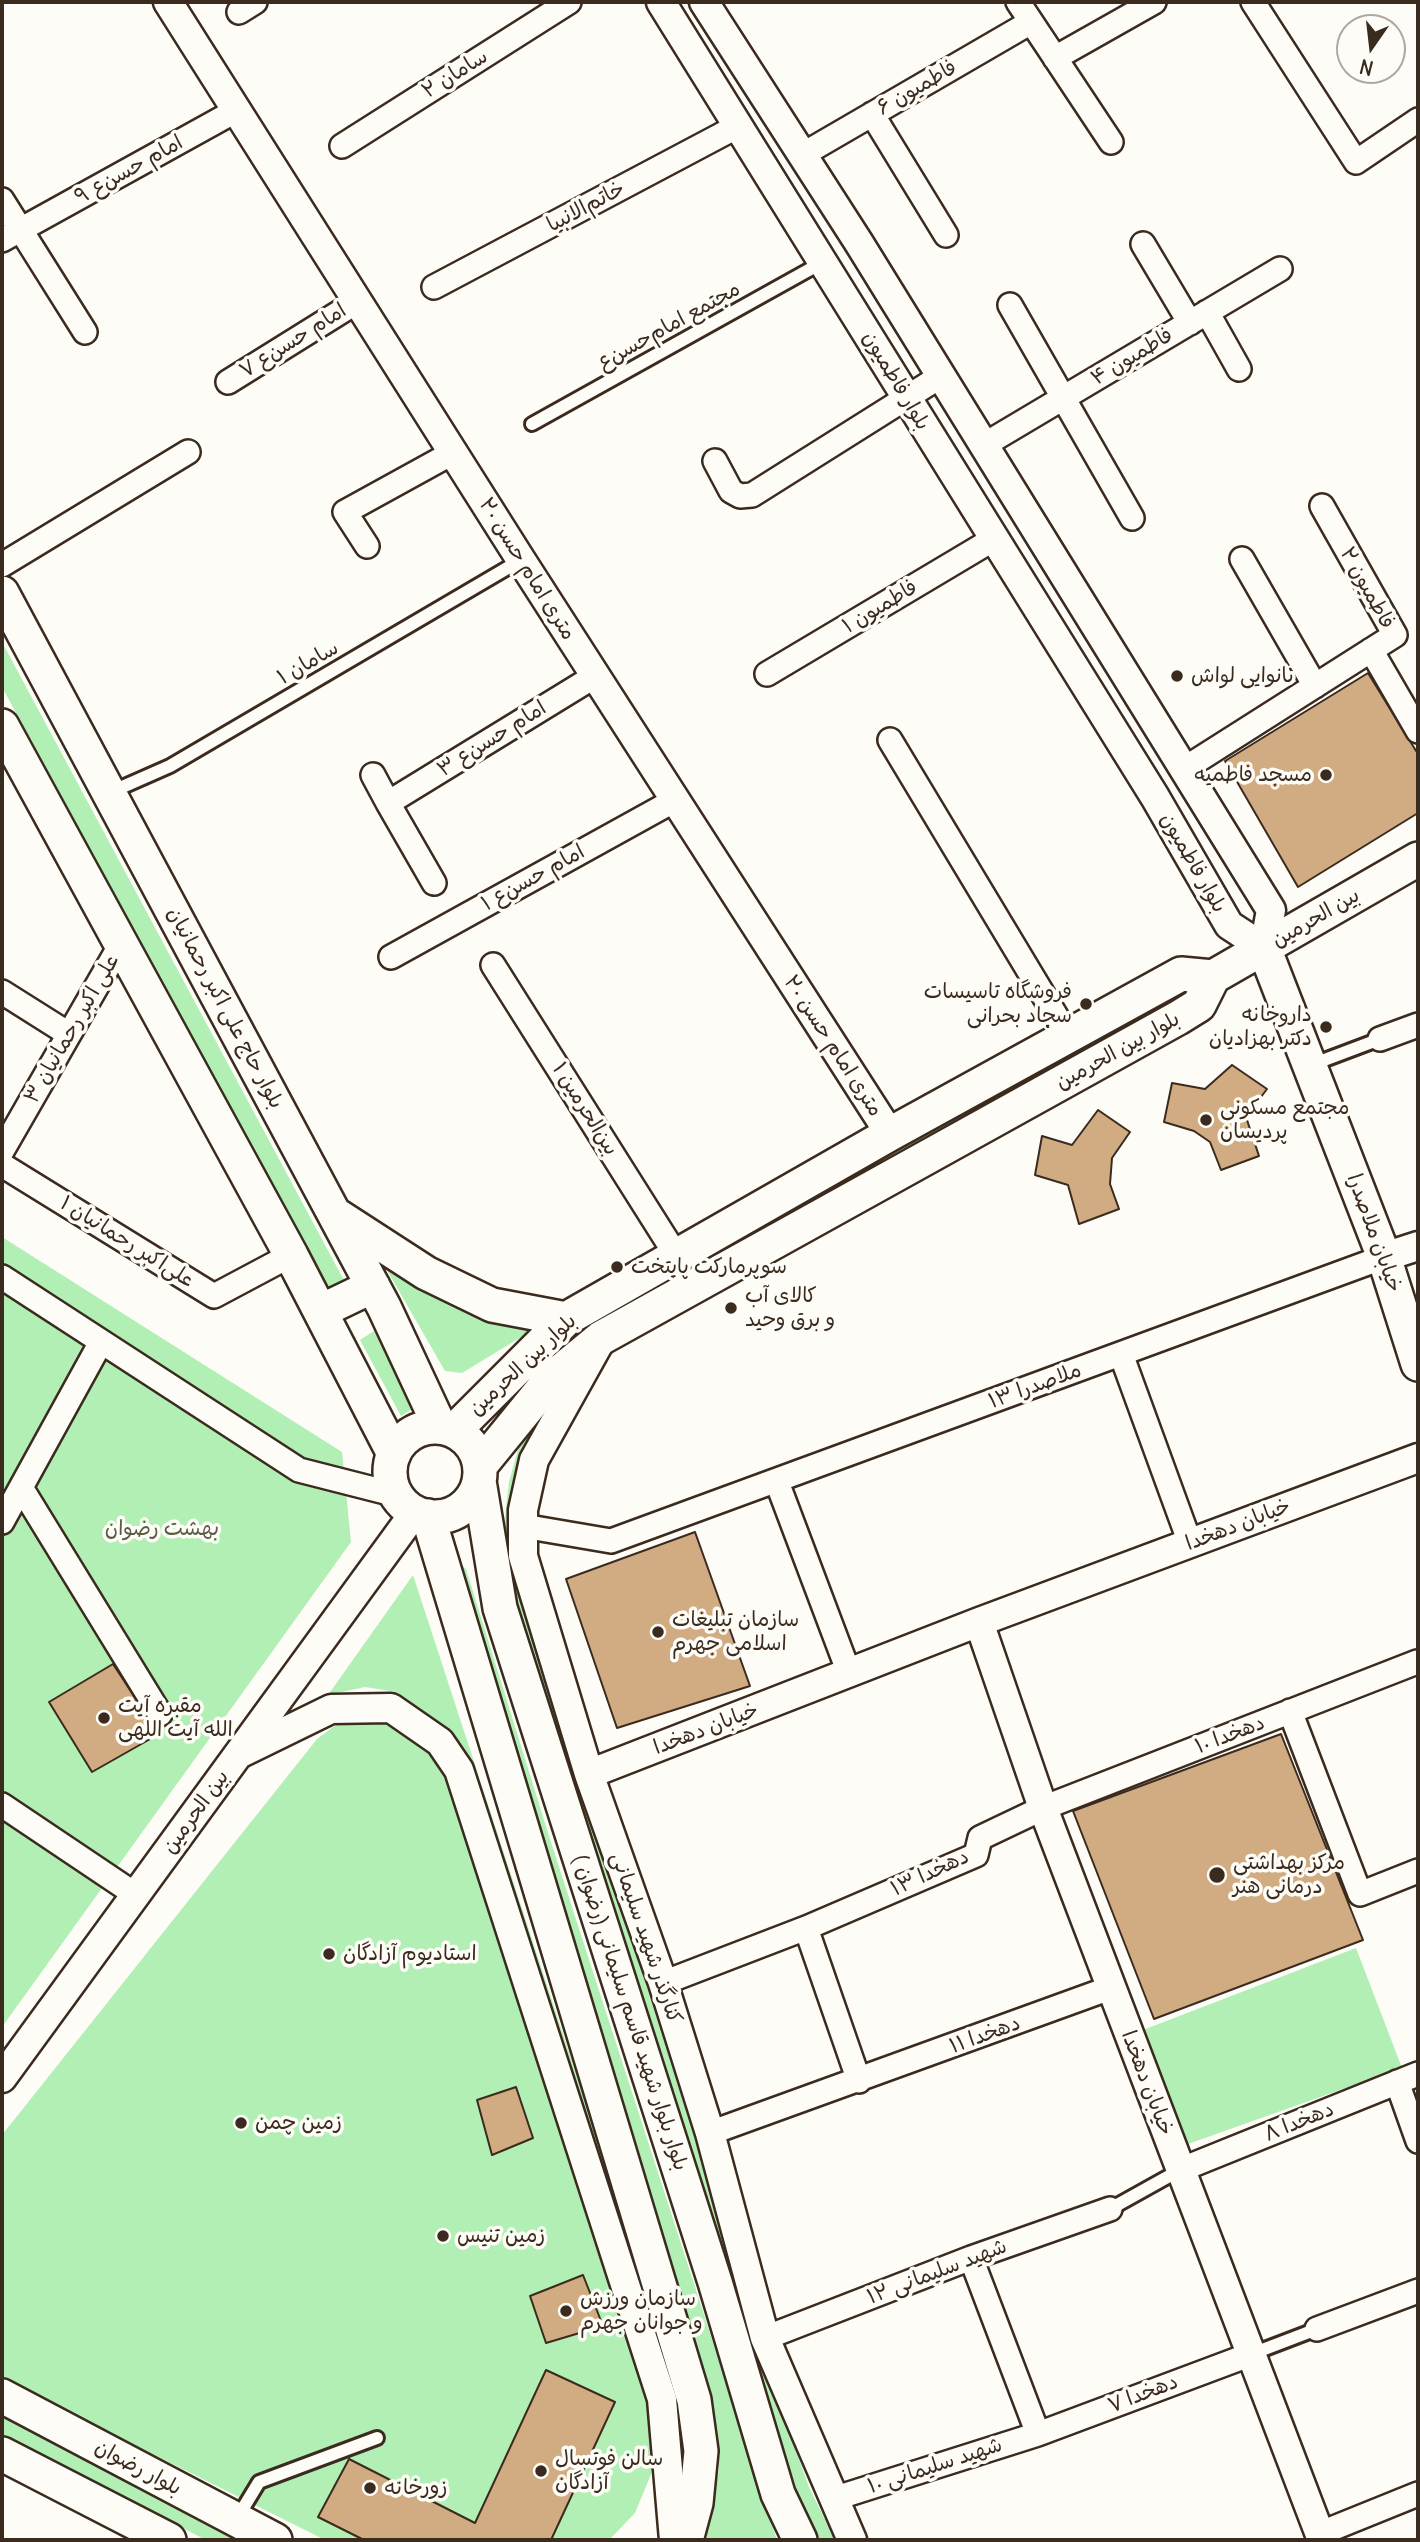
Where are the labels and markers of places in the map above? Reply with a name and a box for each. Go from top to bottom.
place label: نانوایی لواش [1191,663,1295,689]
marker: نانوایی لواش [1169,668,1185,684]
place label: مسجد فاطمیه [1195,762,1312,788]
marker: مسجد فاطمیه [1318,767,1334,783]
place label: فروشگاه تاسیسات سجاد بحرانی [924,979,1072,1029]
marker: فروشگاه تاسیسات سجاد بحرانی [1078,996,1094,1012]
place label: داروخانه دکتر بهزادیان [1209,1002,1312,1052]
marker: داروخانه دکتر بهزادیان [1318,1019,1334,1035]
place label: مجتمع مسکونی پردیسان [1220,1095,1350,1145]
marker: مجتمع مسکونی پردیسان [1198,1112,1214,1128]
place label: سوپرمارکت پایتخت [631,1254,787,1280]
marker: سوپرمارکت پایتخت [609,1259,625,1275]
place label: کالای آب و برق وحید [745,1283,835,1333]
marker: کالای آب و برق وحید [723,1300,739,1316]
place label: سازمان تبلیغات اسلامی جهرم [672,1607,799,1657]
marker: سازمان تبلیغات اسلامی جهرم [650,1624,666,1640]
place label: مقبره آیت الله آیت اللهی [118,1693,233,1743]
marker: مقبره آیت الله آیت اللهی [96,1710,112,1726]
place label: مرکز بهداشتی درمانی هنر [1233,1850,1345,1900]
marker: مرکز بهداشتی درمانی هنر [1207,1865,1227,1885]
place label: استادیوم آزادگان [343,1941,477,1967]
marker: استادیوم آزادگان [321,1946,337,1962]
place label: زمین چمن [255,2110,342,2136]
marker: زمین چمن [233,2115,249,2131]
place label: زمین تنیس [457,2223,545,2249]
marker: زمین تنیس [435,2228,451,2244]
place label: سازمان ورزش و جوانان جهرم [580,2286,703,2336]
marker: سازمان ورزش و جوانان جهرم [558,2303,574,2319]
place label: سالن فوتسال آزادگان [555,2446,663,2496]
marker: سالن فوتسال آزادگان [533,2463,549,2479]
place label: زورخانه [384,2475,447,2501]
marker: زورخانه [362,2480,378,2496]

